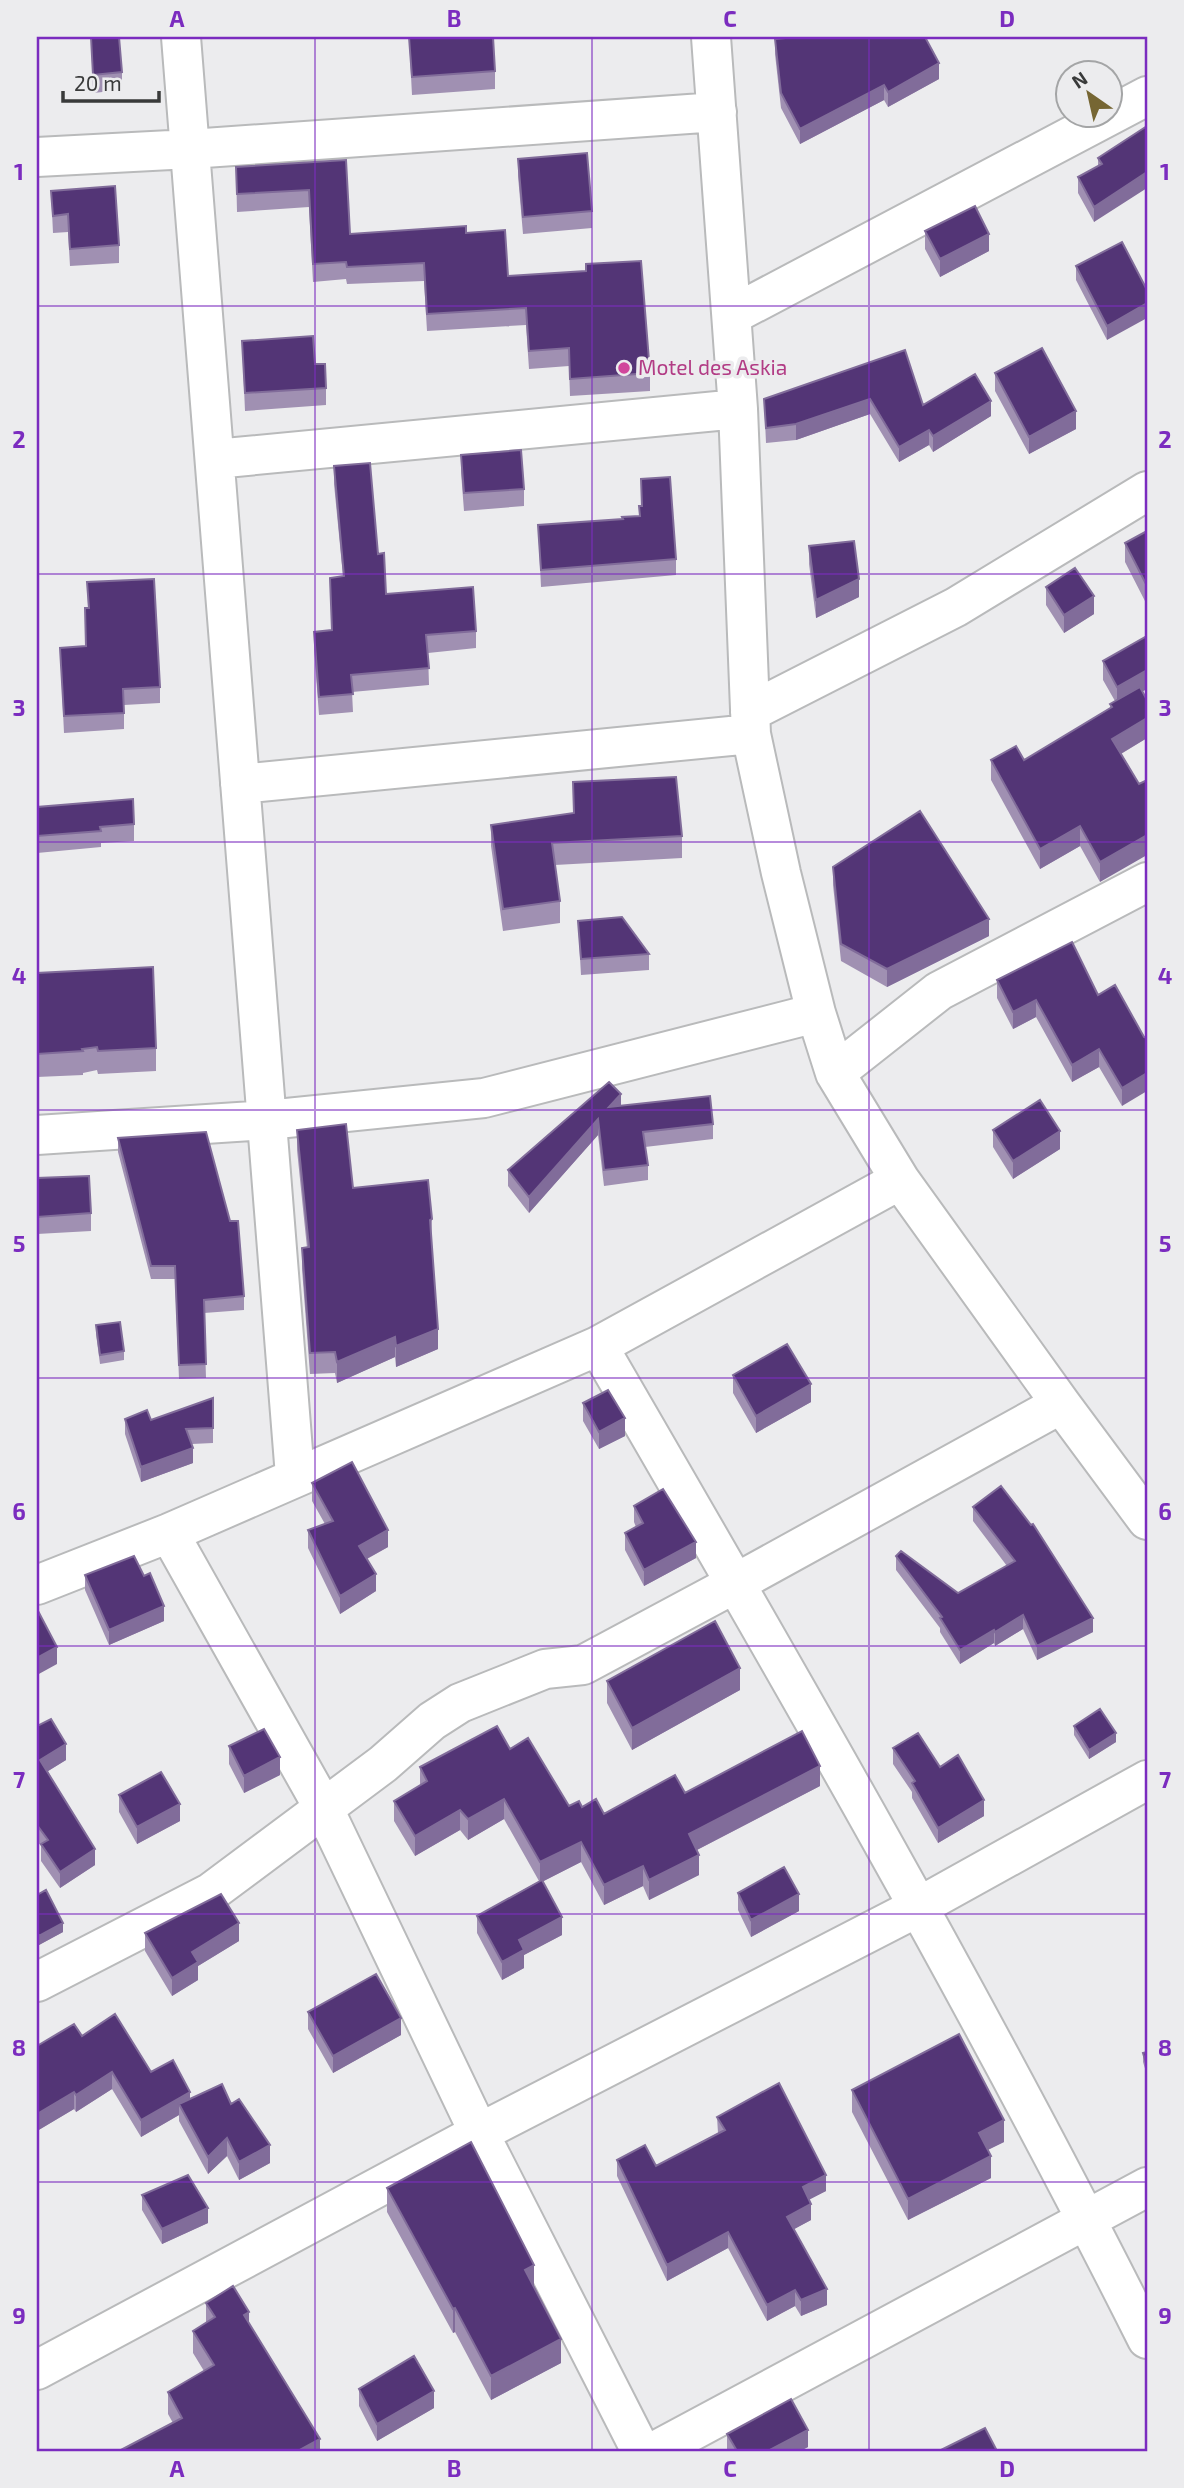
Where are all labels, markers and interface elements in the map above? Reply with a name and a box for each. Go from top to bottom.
text: A [169,4,185,32]
text: B [447,4,461,32]
text: C [723,4,737,32]
text: D [999,4,1015,32]
scale bar [63,60,159,104]
north arrow [1054,60,1124,130]
text: N [1067,66,1091,93]
text: 20 m [74,70,122,95]
text: 1 [14,157,24,185]
text: 1 [1160,157,1170,185]
place label: Motel des Askia [638,354,787,379]
marker: Motel des Askia [616,360,632,376]
text: 2 [12,425,26,453]
text: 2 [1158,425,1172,453]
text: 3 [12,693,26,721]
text: 3 [1158,693,1172,721]
text: 4 [12,961,26,989]
text: 4 [1158,961,1172,989]
text: 5 [13,1229,25,1257]
text: 5 [1159,1229,1171,1257]
text: 6 [12,1497,26,1525]
text: 6 [1158,1497,1172,1525]
text: 7 [13,1765,25,1793]
text: 7 [1159,1765,1171,1793]
text: 8 [12,2033,26,2061]
text: 8 [1158,2033,1172,2061]
text: 9 [12,2301,26,2329]
text: 9 [1158,2301,1172,2329]
text: A [169,2454,185,2482]
text: B [447,2454,461,2482]
text: C [723,2454,737,2482]
text: D [999,2454,1015,2482]

